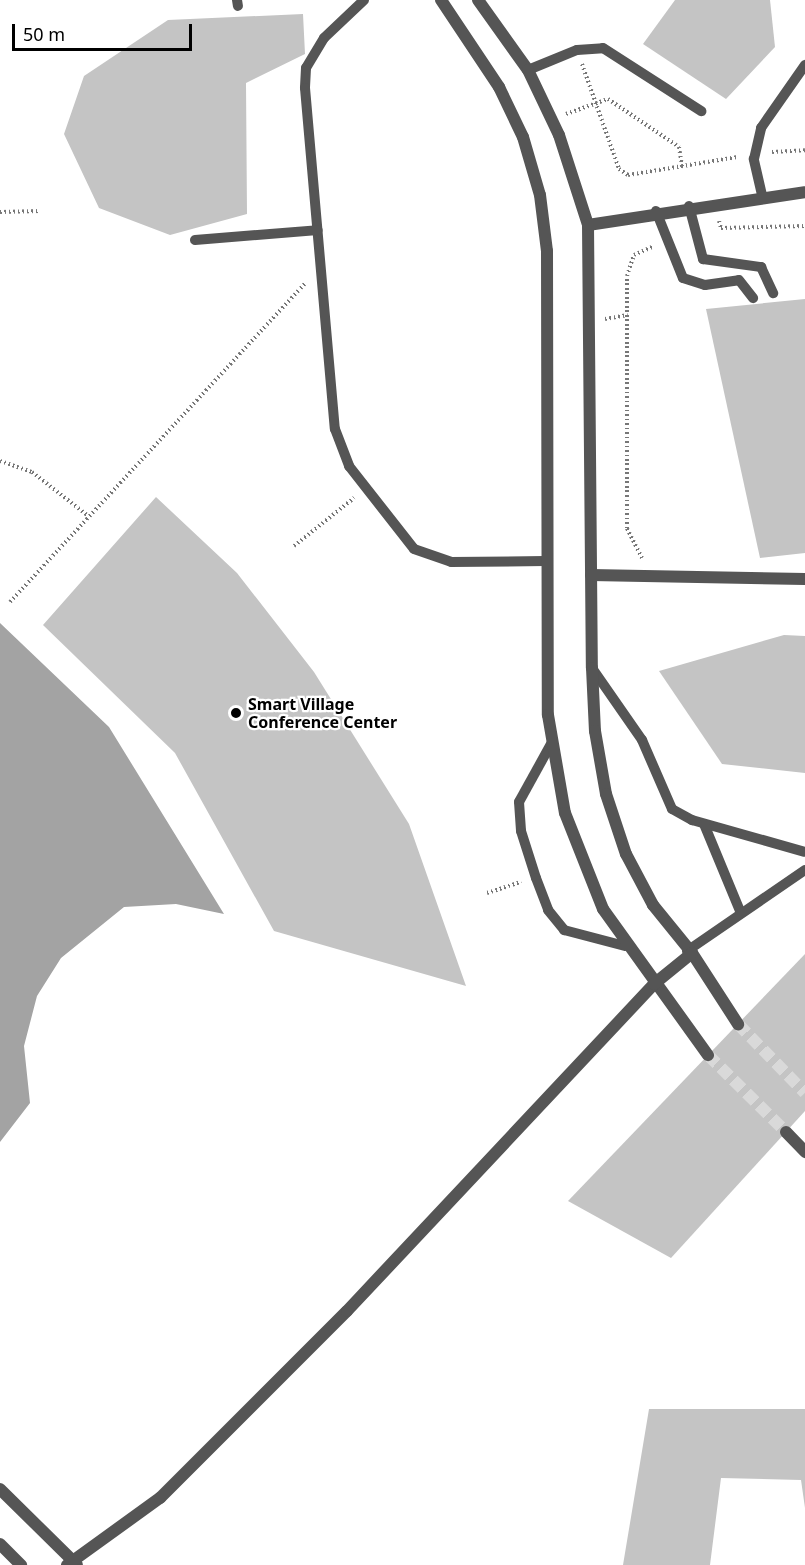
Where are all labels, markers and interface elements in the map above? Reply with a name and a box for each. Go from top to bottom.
scale bar [15,12,195,50]
text: 50 m [23,22,65,46]
place label: Smart Village Conference Center [248,694,397,732]
marker: Smart Village Conference Center [229,706,243,720]

